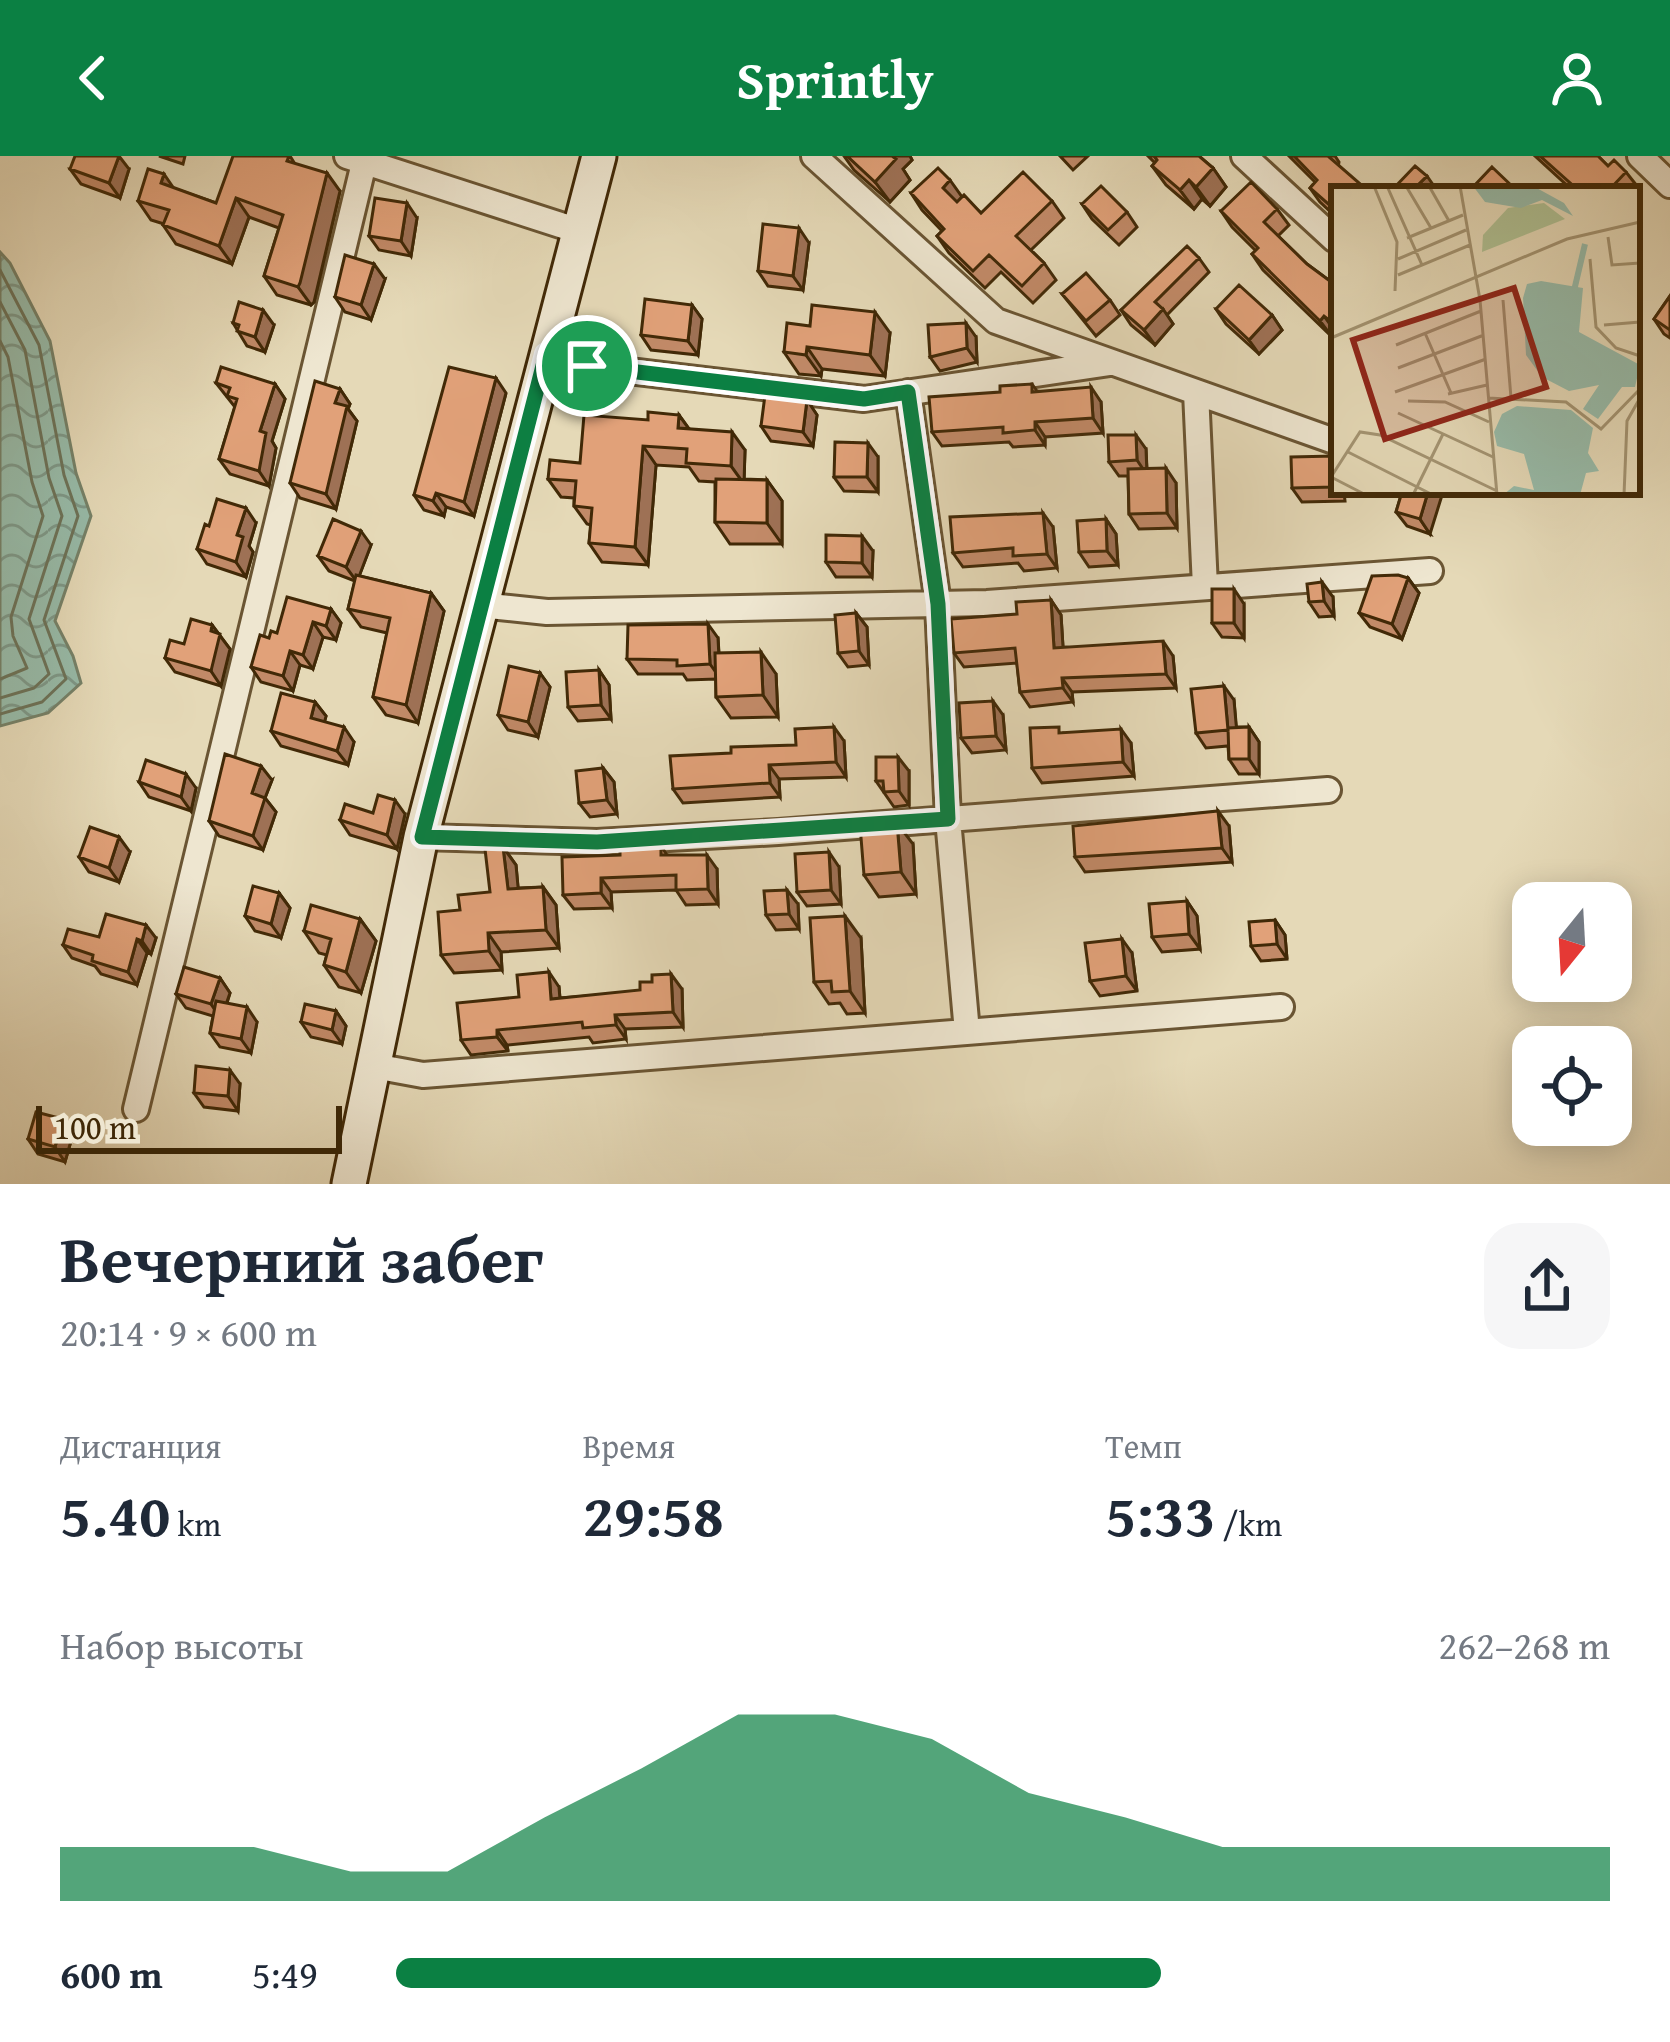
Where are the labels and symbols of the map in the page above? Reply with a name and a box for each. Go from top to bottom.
inset map [1331,186,1640,495]
pin [536,315,638,417]
north arrow [1512,882,1632,1002]
scale bar [36,1100,342,1153]

